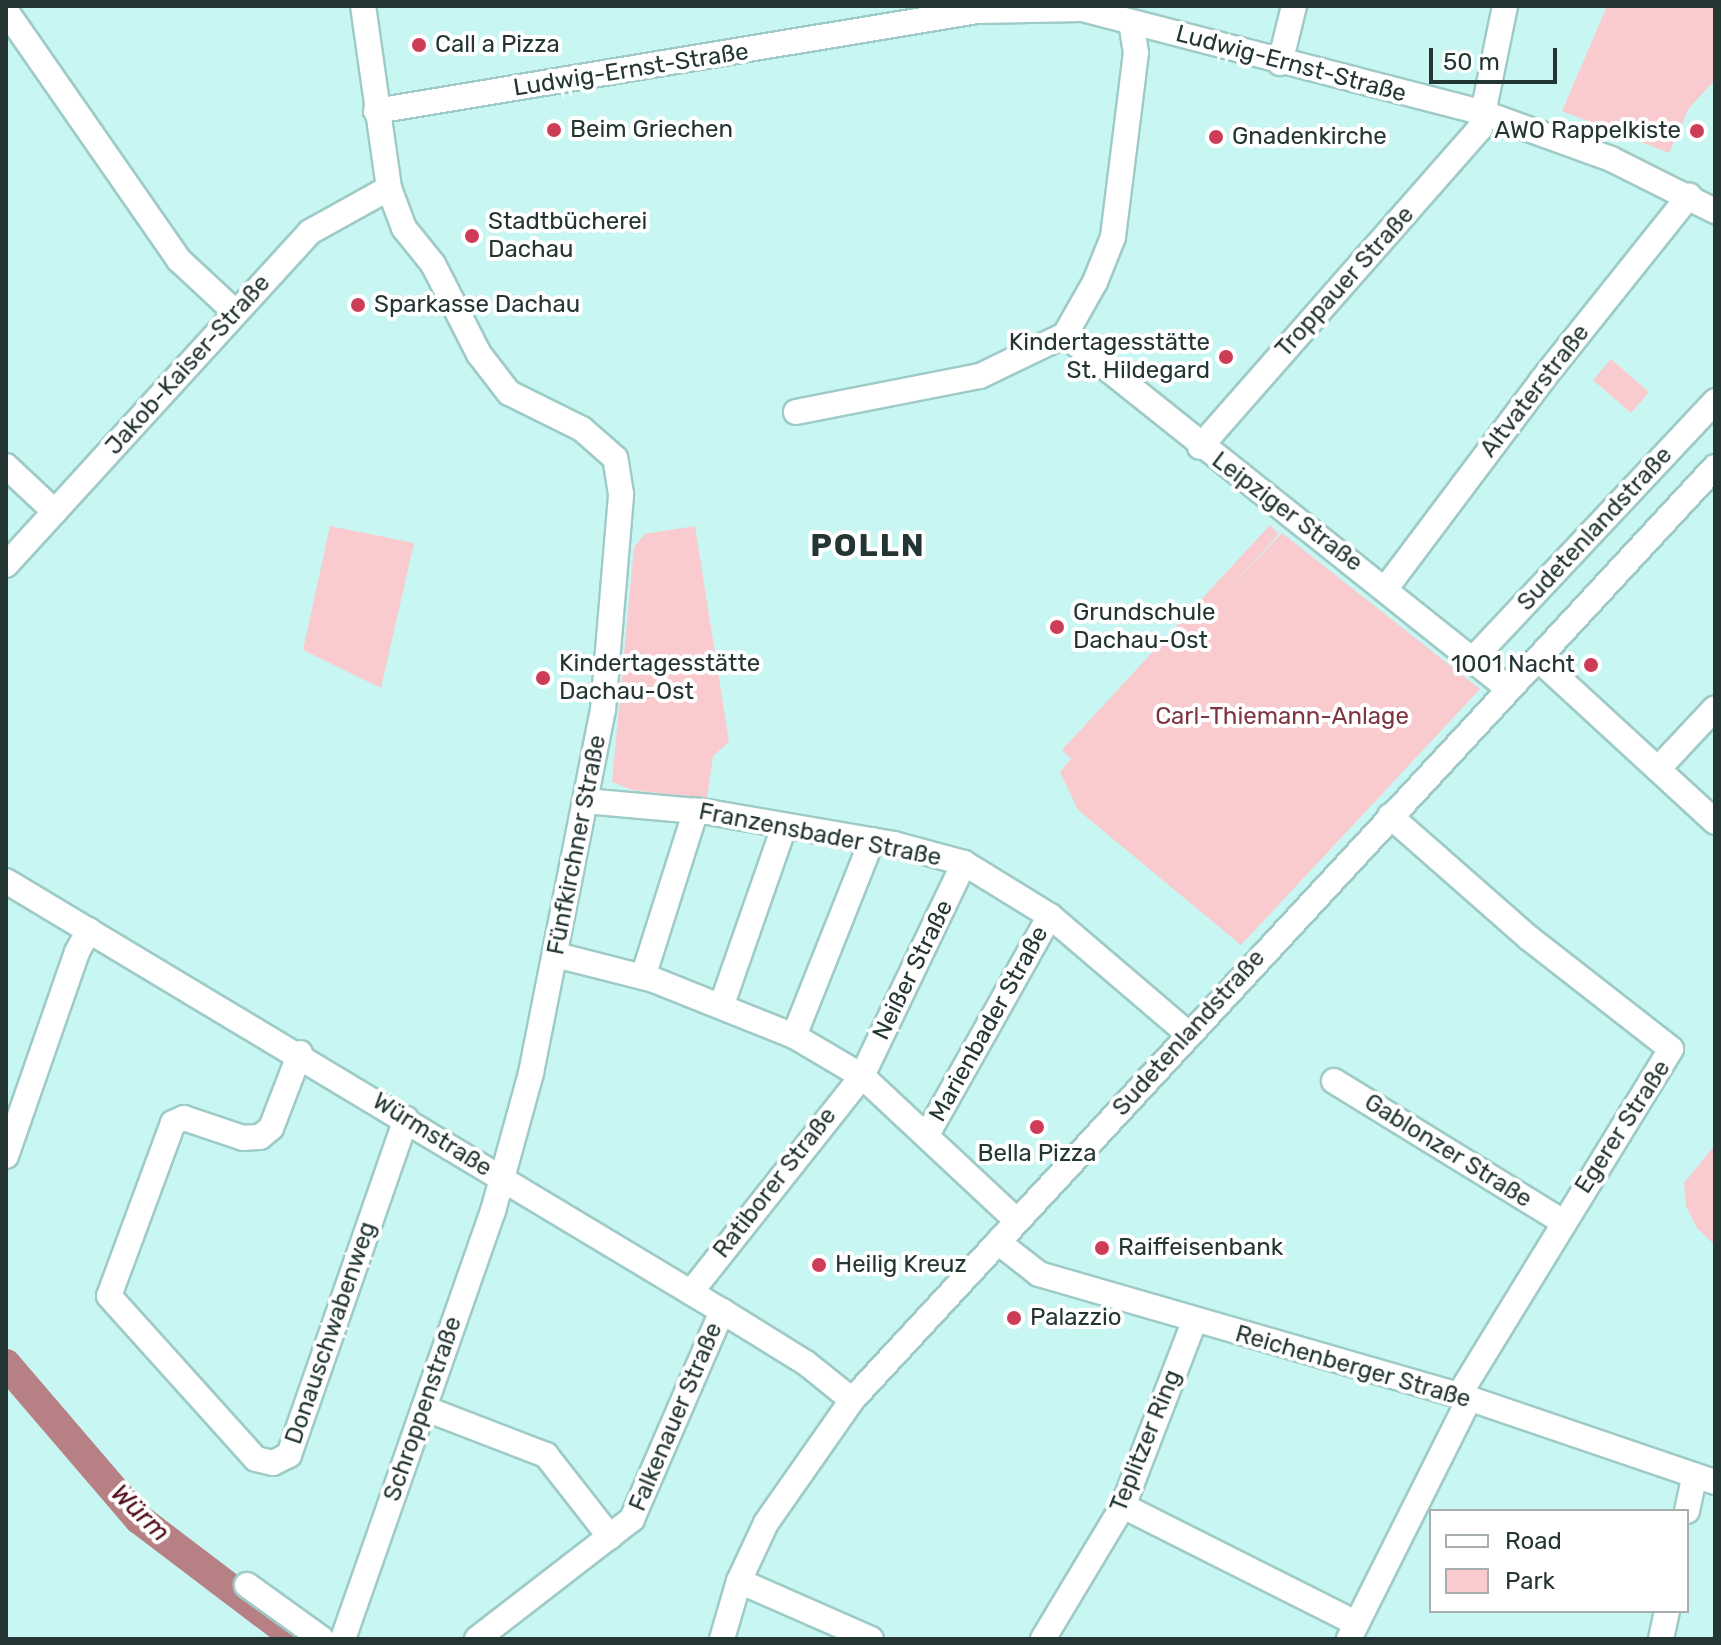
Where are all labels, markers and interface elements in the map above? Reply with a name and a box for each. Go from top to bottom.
street label: Ludwig-Ernst-Straße [1173,19,1409,109]
place label: Call a Pizza [435,31,560,59]
scale bar [1433,32,1561,82]
marker: Call a Pizza [410,36,428,54]
street label: Ludwig-Ernst-Straße [511,37,751,103]
text: 50 m [1443,48,1500,76]
place label: Beim Griechen [570,116,733,144]
place label: AWO Rappelkiste [1494,117,1681,145]
marker: Beim Griechen [545,121,563,139]
marker: AWO Rappelkiste [1688,122,1706,140]
place label: Gnadenkirche [1232,123,1387,151]
marker: Gnadenkirche [1207,128,1225,146]
street label: Troppauer Straße [1270,200,1420,364]
place label: Stadtbücherei Dachau [488,208,647,264]
marker: Stadtbücherei Dachau [463,227,481,245]
street label: Jakob-Kaiser-Straße [100,269,276,461]
place label: Sparkasse Dachau [374,291,580,319]
marker: Sparkasse Dachau [349,296,367,314]
street label: Altvaterstraße [1474,319,1596,463]
place label: Kindertagesstätte St. Hildegard [1009,329,1210,385]
marker: Kindertagesstätte St. Hildegard [1217,348,1235,366]
street label: Sudetenlandstraße [1512,441,1678,617]
street label: Leipziger Straße [1206,446,1368,578]
district label: POLLN [810,526,926,564]
place label: Grundschule Dachau-Ost [1073,599,1216,655]
marker: Grundschule Dachau-Ost [1048,618,1066,636]
place label: Kindertagesstätte Dachau-Ost [559,650,760,706]
place label: 1001 Nacht [1451,651,1575,679]
marker: 1001 Nacht [1582,656,1600,674]
marker: Kindertagesstätte Dachau-Ost [534,669,552,687]
park label: Carl-Thiemann-Anlage [1155,703,1409,731]
street label: Fünfkirchner Straße [542,732,612,958]
street label: Franzensbader Straße [696,797,944,873]
street label: Neißer Straße [867,895,959,1045]
street label: Marienbader Straße [923,921,1055,1127]
street label: Sudetenlandstraße [1107,944,1271,1122]
street label: Egerer Straße [1569,1055,1677,1199]
street label: Würmstraße [367,1087,497,1183]
street label: Gablonzer Straße [1359,1088,1537,1214]
street label: Ratiborer Straße [707,1102,843,1264]
marker: Bella Pizza [1028,1118,1046,1136]
place label: Bella Pizza [977,1140,1097,1168]
street label: Donauschwabenweg [279,1218,383,1448]
place label: Raiffeisenbank [1118,1234,1283,1262]
marker: Raiffeisenbank [1093,1239,1111,1257]
place label: Heilig Kreuz [835,1251,967,1279]
marker: Heilig Kreuz [810,1256,828,1274]
place label: Palazzio [1030,1304,1122,1332]
marker: Palazzio [1005,1309,1023,1327]
street label: Schroppenstraße [378,1313,468,1505]
street label: Falkenauer Straße [623,1318,729,1516]
street label: Reichenberger Straße [1232,1320,1474,1414]
street label: Teplitzer Ring [1104,1365,1188,1517]
water label: Würm [104,1478,176,1548]
legend [1429,1509,1689,1613]
text: Road [1505,1527,1562,1555]
text: Park [1505,1567,1555,1595]

